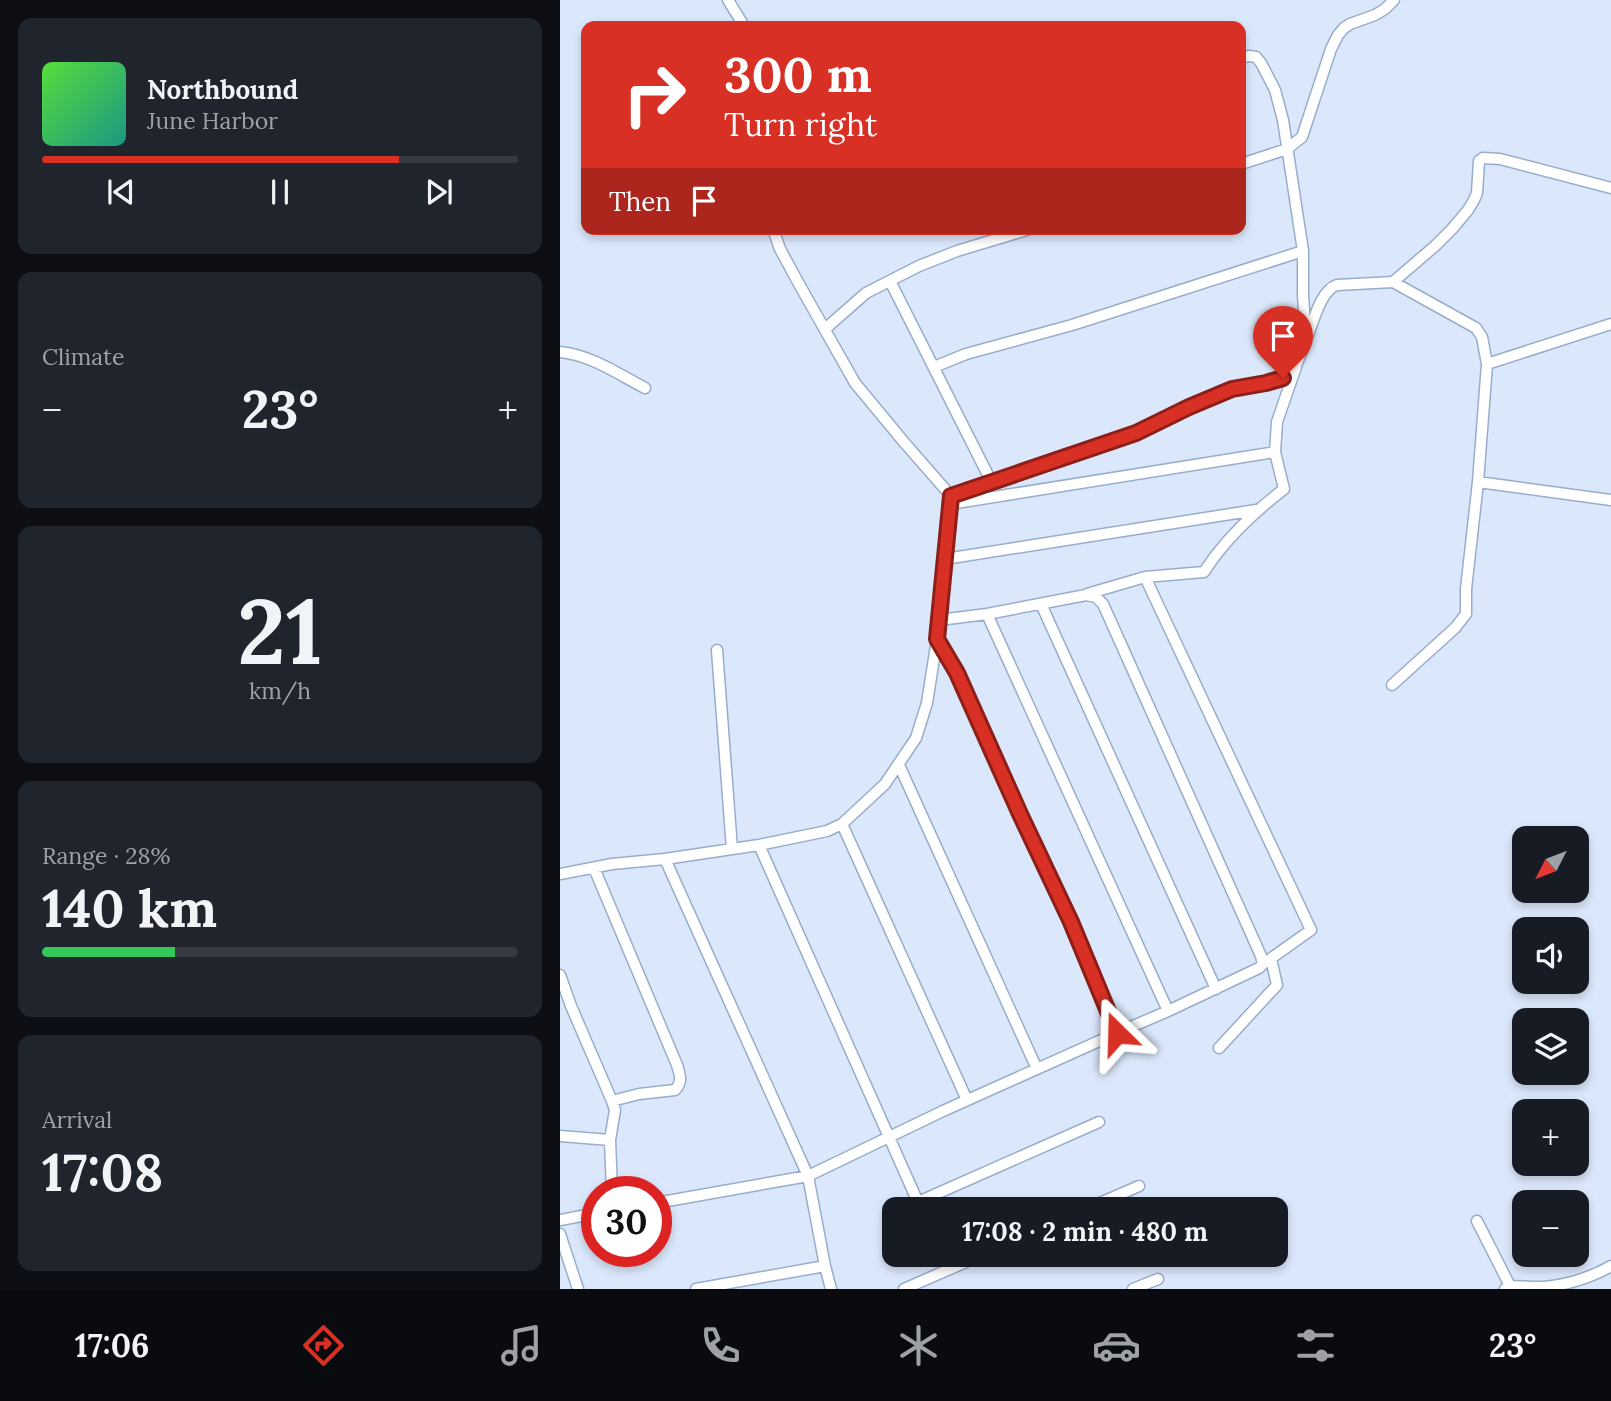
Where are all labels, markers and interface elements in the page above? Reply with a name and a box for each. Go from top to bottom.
text: 300 m [724,43,872,105]
icon: right [609,49,700,140]
text: Northbound [147,73,298,106]
text: Turn right [724,104,877,145]
text: June Harbor [147,106,278,135]
icon: previous [102,173,140,211]
icon: pause [261,173,299,211]
icon: next [420,173,458,211]
icon: arrive [685,182,723,220]
text: Then [609,185,671,218]
pin [1253,306,1313,378]
icon: arrive [1264,317,1302,355]
text: Climate [42,342,124,371]
text: 23° [242,376,318,442]
text: − [42,386,62,434]
text: + [498,386,518,434]
text: 21 [237,572,323,689]
text: km/h [249,676,311,705]
north arrow [1512,826,1589,903]
map controls [1512,826,1589,1267]
text: Range · 28% [42,841,170,870]
text: 140 km [42,875,217,941]
button: sound [1512,917,1589,994]
position arrow [1080,996,1154,1070]
button: layers [1512,1008,1589,1085]
button: + [1512,1099,1589,1176]
text: Arrival [42,1105,112,1134]
text: 17:08 [42,1139,163,1205]
speed limit sign: 30 [581,1176,672,1267]
button: − [1512,1190,1589,1267]
text: 17:08 · 2 min · 480 m [962,1215,1208,1248]
icon: directions [299,1321,348,1370]
icon: music [497,1321,546,1370]
icon: phone [696,1321,745,1370]
icon: climate [894,1321,943,1370]
icon: car [1092,1321,1141,1370]
icon: filters [1291,1321,1340,1370]
text: 17:06 [75,1325,149,1366]
text: 23° [1489,1325,1536,1366]

